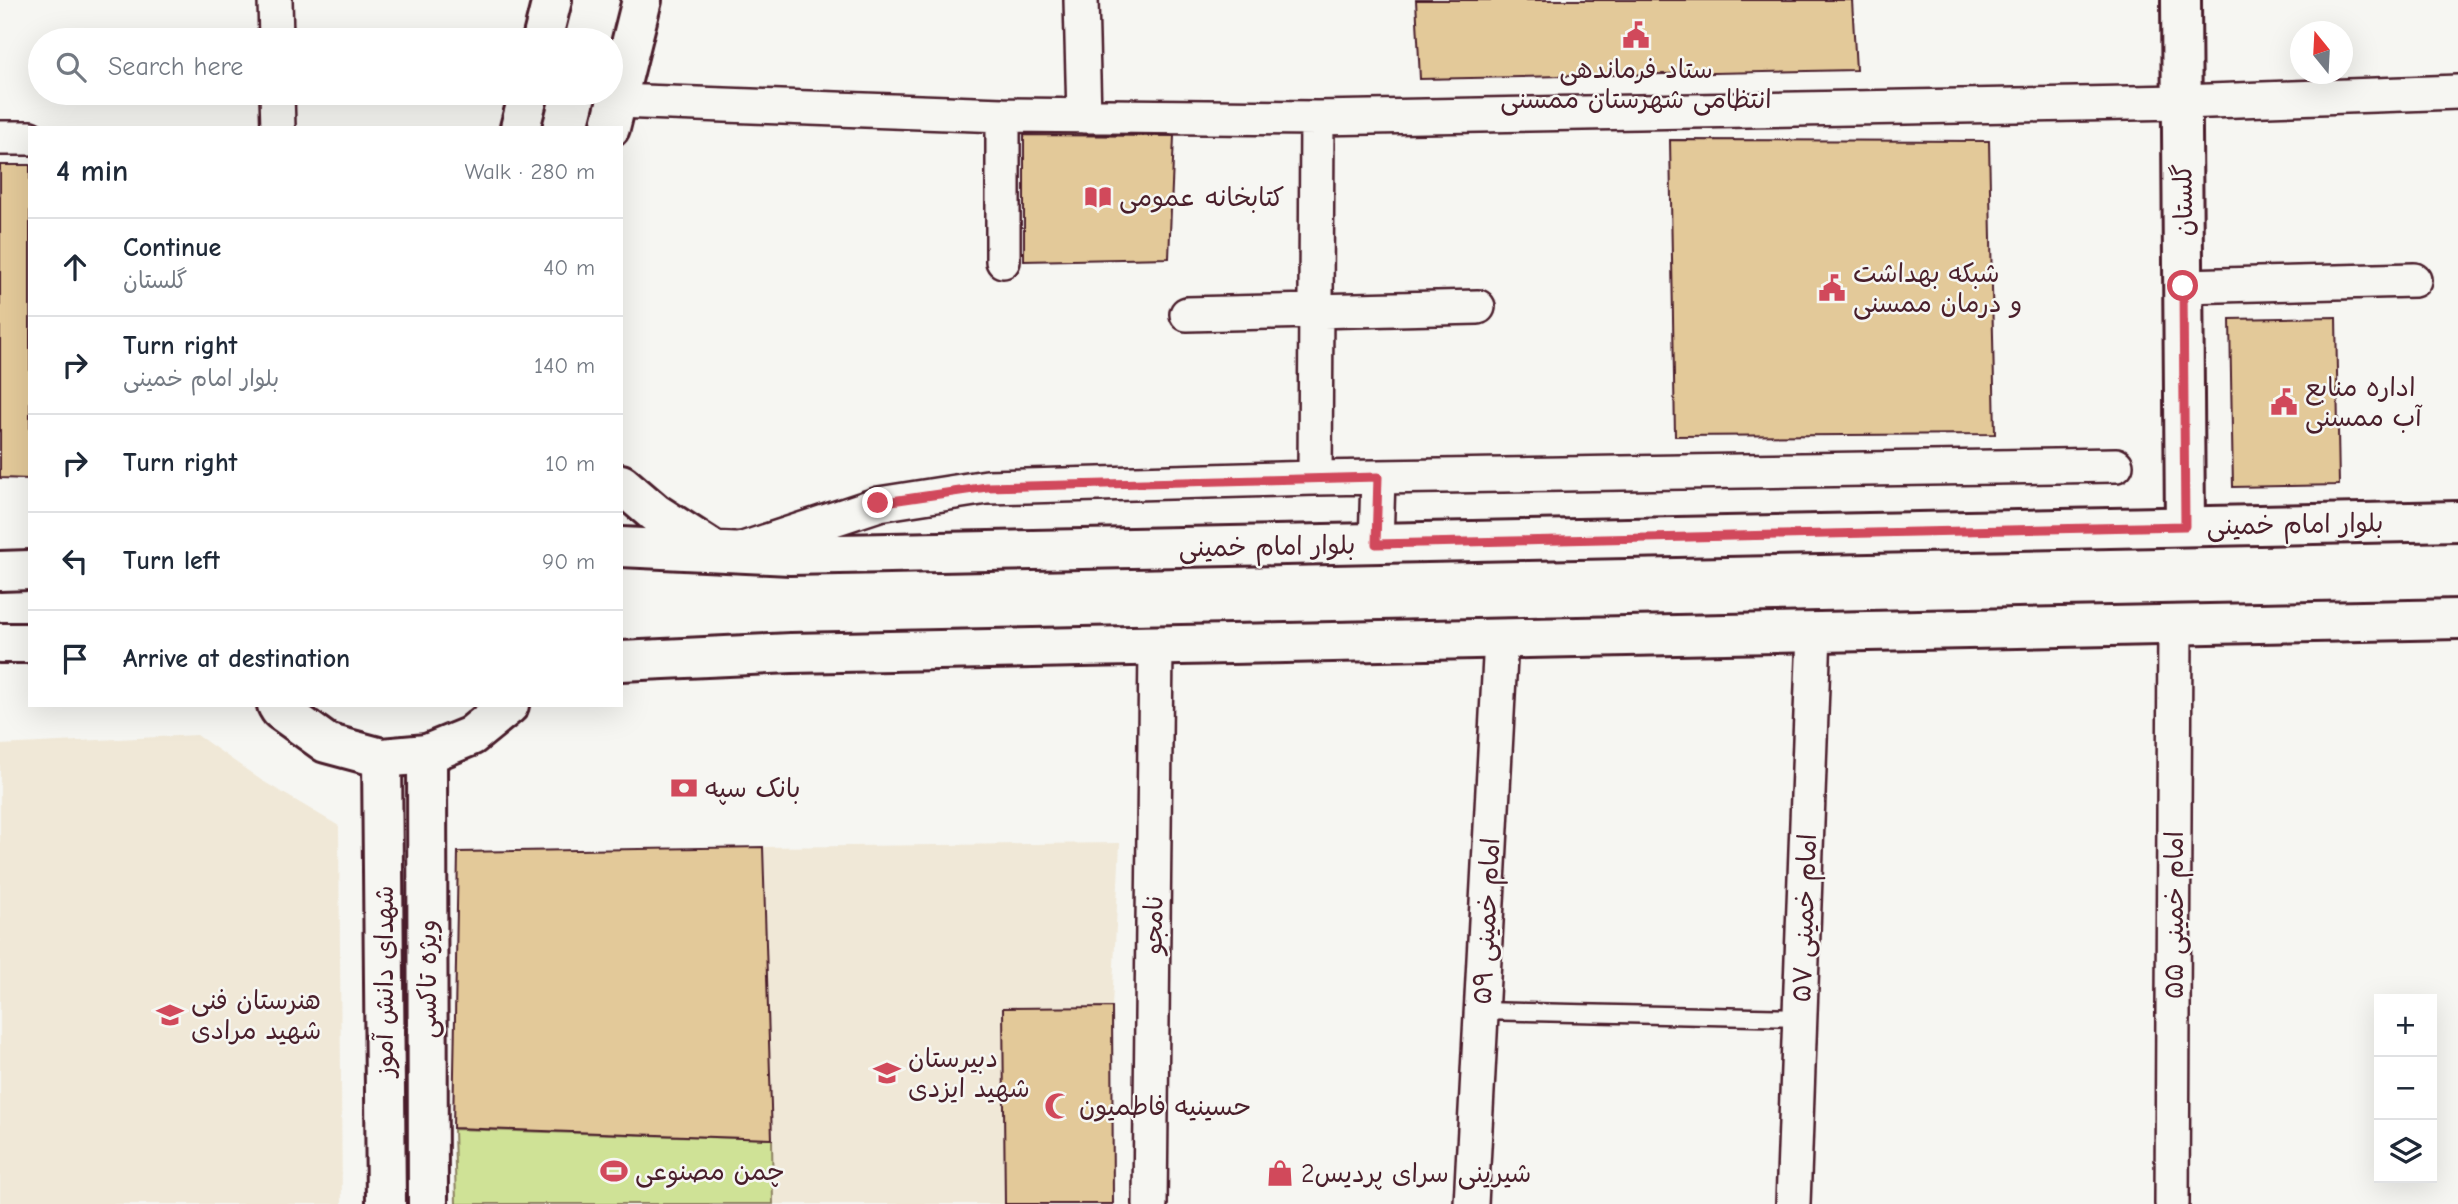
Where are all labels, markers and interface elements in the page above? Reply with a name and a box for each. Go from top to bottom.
public building icon: ستاد فرماندهی انتظامی شهرستان ممسنی [1621,20,1651,50]
north arrow [2290,21,2353,84]
search box [28,28,623,105]
icon: search [52,48,90,86]
text: Search here [108,52,243,82]
place label: ستاد فرماندهی انتظامی شهرستان ممسنی [1500,55,1772,116]
text: 4 min [56,154,128,189]
text: Walk · 280 m [465,158,595,185]
street label: گلستان [2167,163,2200,237]
library icon: کتابخانه عمومی [1083,182,1113,212]
place label: کتابخانه عمومی [1119,183,1284,214]
text: Continue [123,233,221,263]
icon: ahead [56,248,94,286]
text: 40 m [543,254,595,281]
place label: شبکه بهداشت و درمان ممسنی [1853,259,2022,320]
text: گلستان [123,267,187,294]
route start [2167,270,2198,301]
public building icon: شبکه بهداشت و درمان ممسنی [1817,273,1847,303]
text: Turn right [123,331,237,361]
icon: right [56,346,94,384]
text: 140 m [534,352,595,379]
text: بلوار امام خمينی [123,365,279,392]
place label: اداره منابع آب ممسنی [2305,373,2423,434]
public building icon: اداره منابع آب ممسنی [2269,387,2299,417]
icon: right [56,444,94,482]
text: Turn right [123,448,237,478]
text: 10 m [545,450,595,477]
route end [862,487,893,518]
street label: بلوار امام خمينی [2206,508,2384,546]
street label: بلوار امام خمينی [1178,530,1356,568]
icon: left [56,542,94,580]
text: Turn left [123,546,220,576]
text: 90 m [542,548,595,575]
icon: arrive [56,640,94,678]
text: Arrive at destination [123,644,350,674]
bank icon: بانک سپه [669,773,699,803]
place label: بانک سپه [705,774,801,805]
street label: امام خمينی ۵۵ [2160,831,2194,999]
street label: امام خمينی ۵۷ [1787,833,1827,1003]
street label: امام خمينی ۵۹ [1468,837,1510,1006]
street label: شهدای دانش آموز [370,885,400,1079]
street label: نامجو [1138,895,1170,957]
street label: ویژه تاکسی [413,920,444,1038]
place label: هنرستان فنی شهید مرادی [191,986,321,1046]
map controls [2374,994,2437,1183]
button: + [2374,994,2437,1057]
school or university icon: هنرستان فنی شهید مرادی [155,1000,185,1030]
place label: دبیرستان شهید ایزدی [908,1044,1030,1104]
button: − [2374,1057,2437,1120]
school or university icon: دبیرستان شهید ایزدی [872,1058,902,1088]
mosque icon: حسینیه فاطمیون [1043,1091,1073,1121]
place label: حسینیه فاطمیون [1079,1092,1251,1122]
button: layers [2374,1120,2437,1183]
sports icon: چمن مصنوعی [599,1156,629,1186]
place label: چمن مصنوعی [635,1157,785,1188]
shop icon: شیرینی سرای پردیس2 [1265,1158,1295,1188]
place label: شیرینی سرای پردیس2 [1301,1159,1531,1190]

